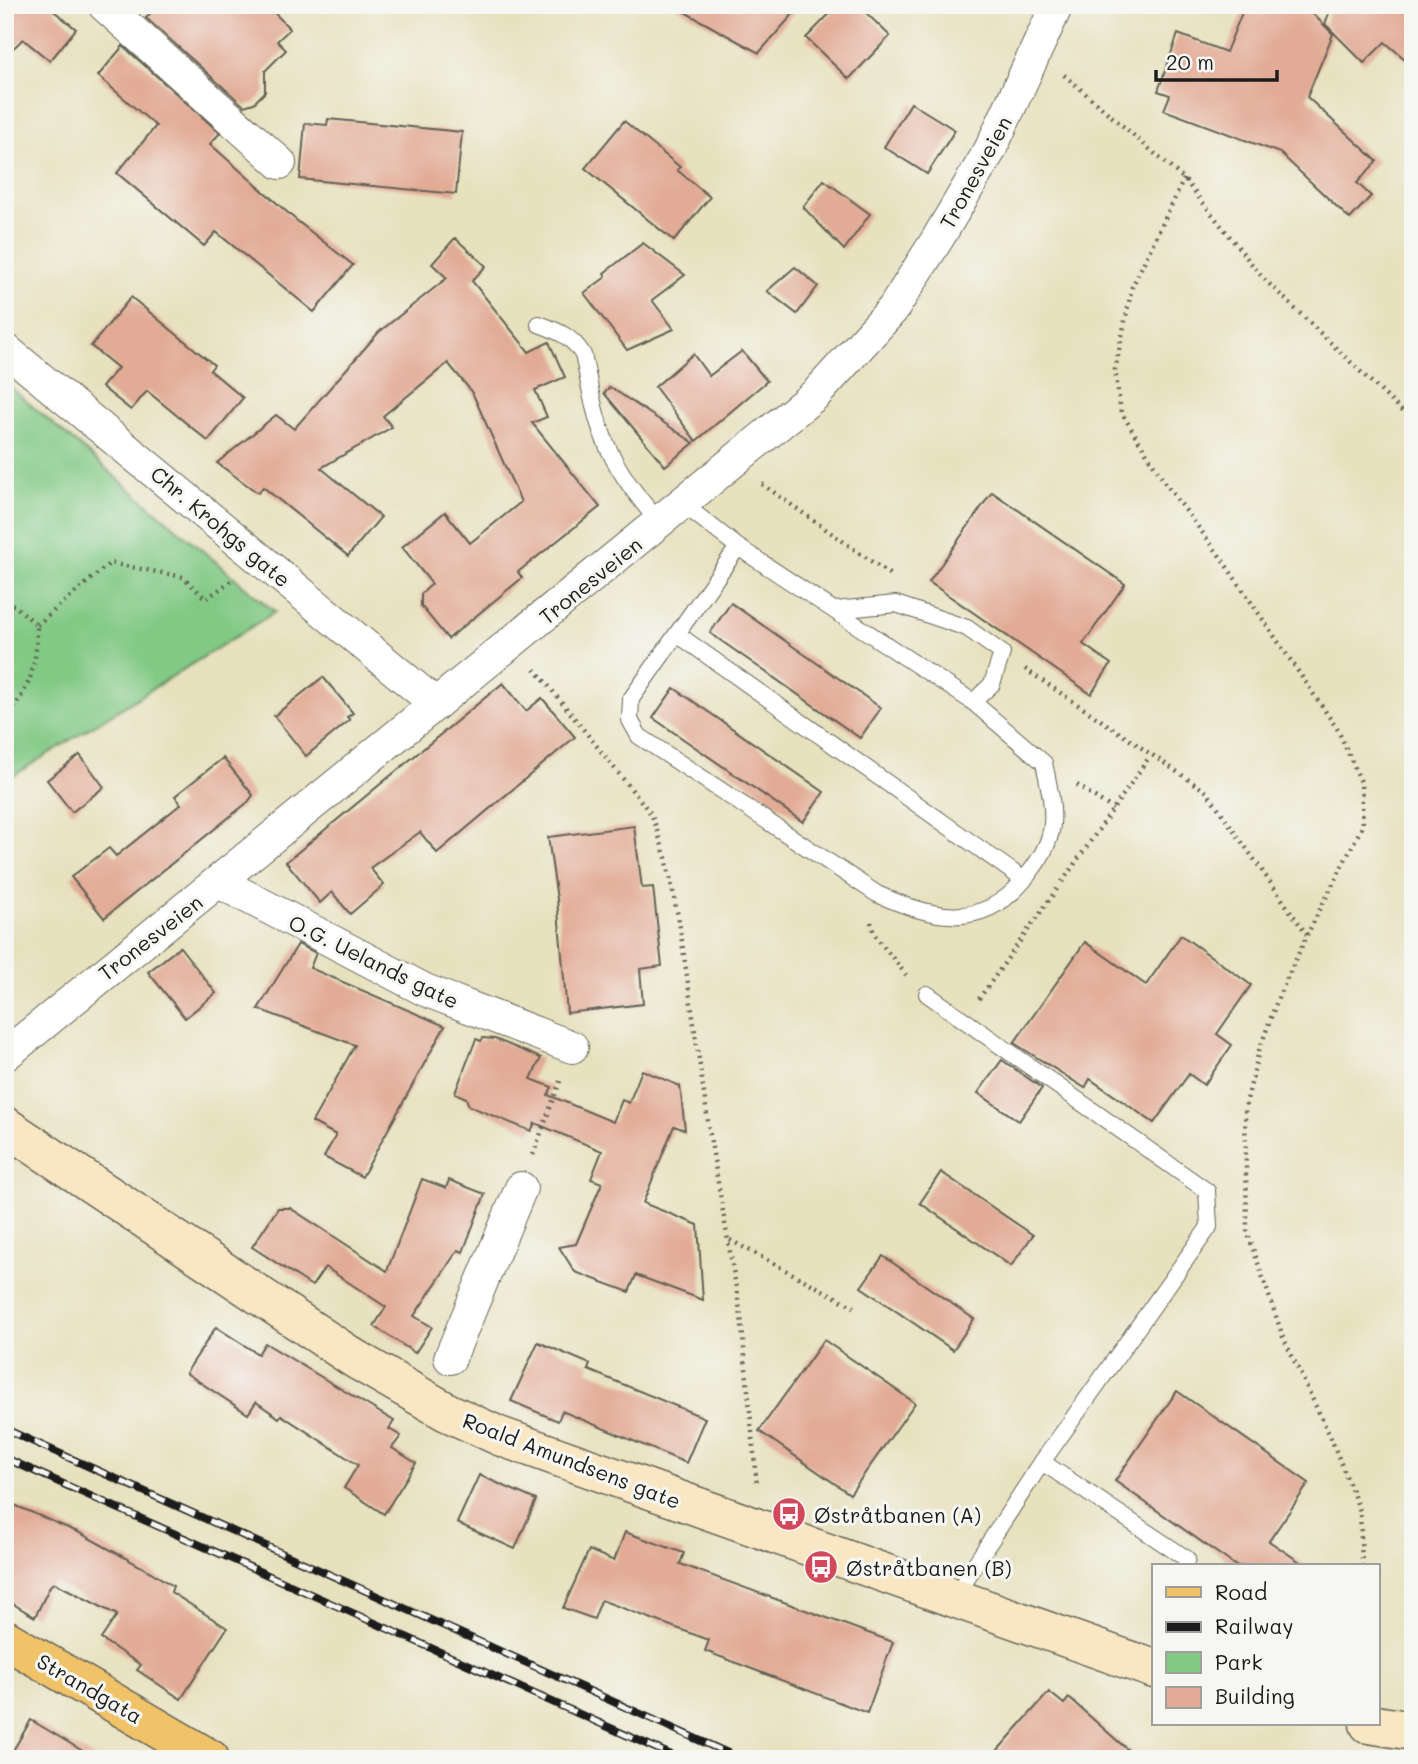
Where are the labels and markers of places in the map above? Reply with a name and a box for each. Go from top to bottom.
bus stop icon: Østråtbanen (A) [770,1495,808,1533]
place label: Østråtbanen (A) [814,1501,981,1528]
bus stop icon: Østråtbanen (B) [802,1548,840,1586]
place label: Østråtbanen (B) [846,1554,1012,1581]

